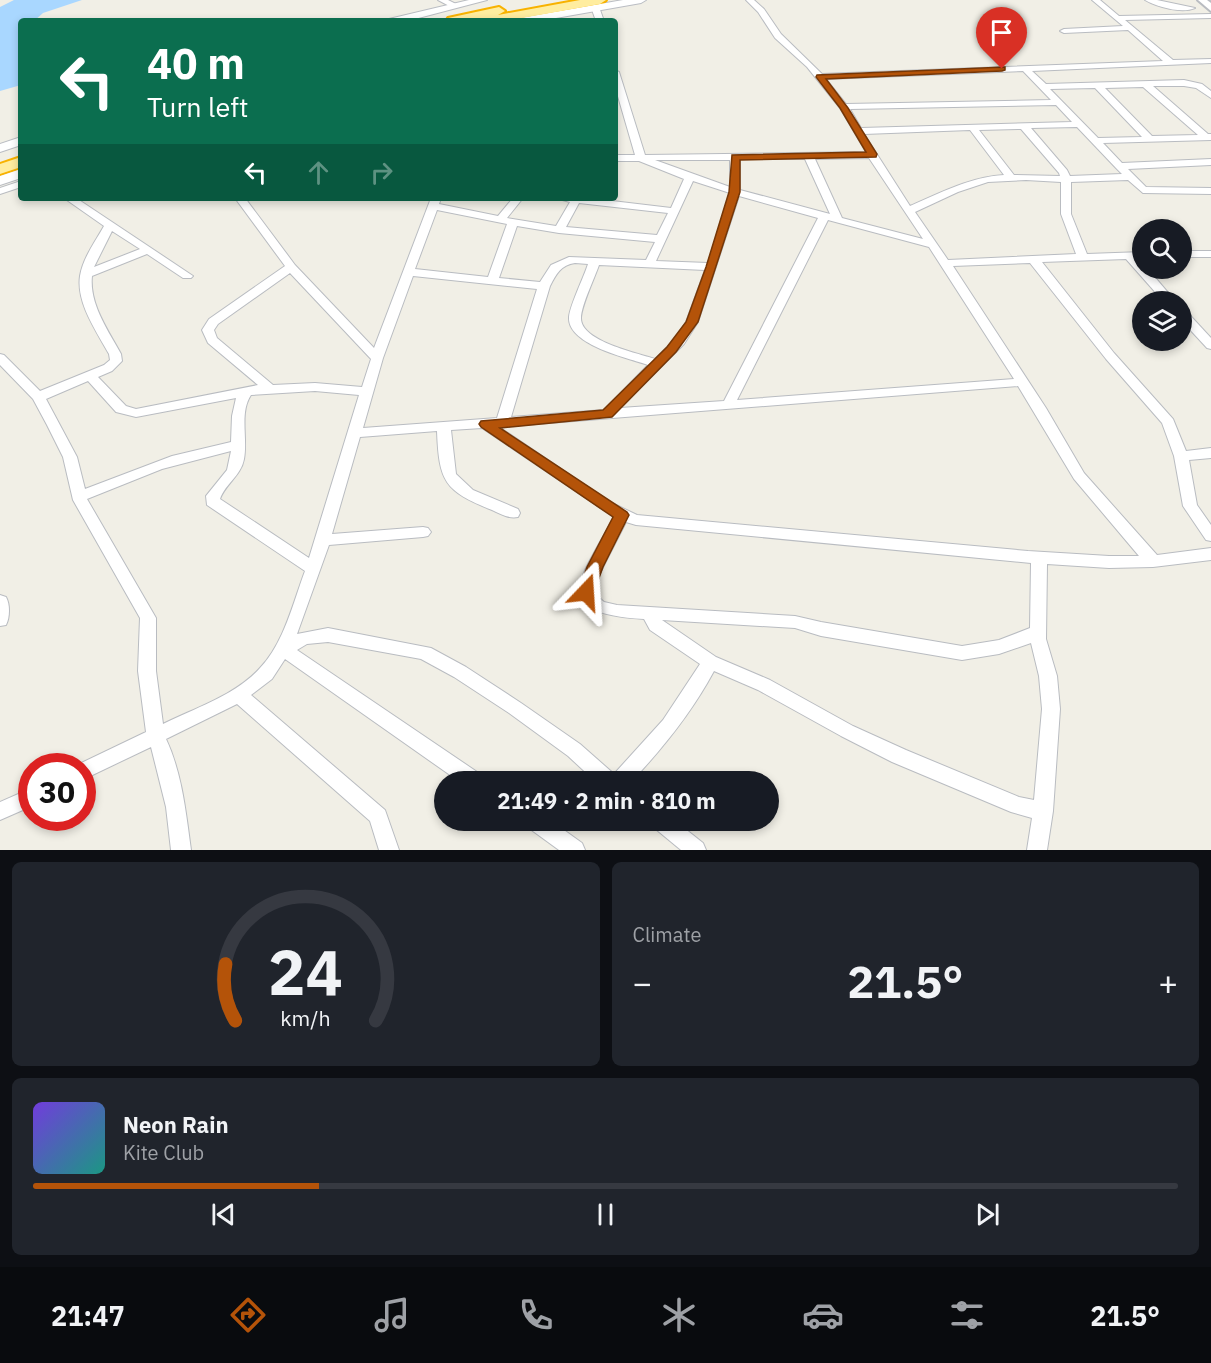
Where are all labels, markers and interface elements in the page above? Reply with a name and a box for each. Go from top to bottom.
pin [976,7,1027,69]
icon: arrive [985,16,1018,49]
text: 40 m [147,36,245,91]
icon: left [48,42,126,120]
text: Turn left [147,89,248,124]
icon: left [239,156,272,189]
icon: ahead [302,156,335,189]
icon: right [365,156,398,189]
map controls [1132,219,1192,351]
button: search [1132,219,1192,279]
button: layers [1132,291,1192,351]
position arrow [554,560,618,624]
speed limit sign: 30 [18,753,96,831]
text: 21:49 · 2 min · 810 m [497,786,716,815]
text: Climate [633,921,701,948]
text: 24 [268,931,343,1012]
text: 21.5° [847,952,963,1010]
text: − [633,961,652,1004]
text: + [1158,961,1178,1004]
text: km/h [281,1004,331,1032]
text: Neon Rain [123,1110,229,1139]
text: Kite Club [123,1139,204,1166]
icon: previous [207,1198,240,1231]
icon: pause [589,1198,622,1231]
icon: next [971,1198,1004,1231]
icon: directions [227,1294,269,1336]
icon: music [371,1294,413,1336]
icon: phone [515,1294,557,1336]
icon: climate [658,1294,700,1336]
icon: car [802,1294,844,1336]
icon: filters [946,1294,988,1336]
text: 21:47 [51,1298,125,1333]
text: 21.5° [1090,1298,1160,1333]

